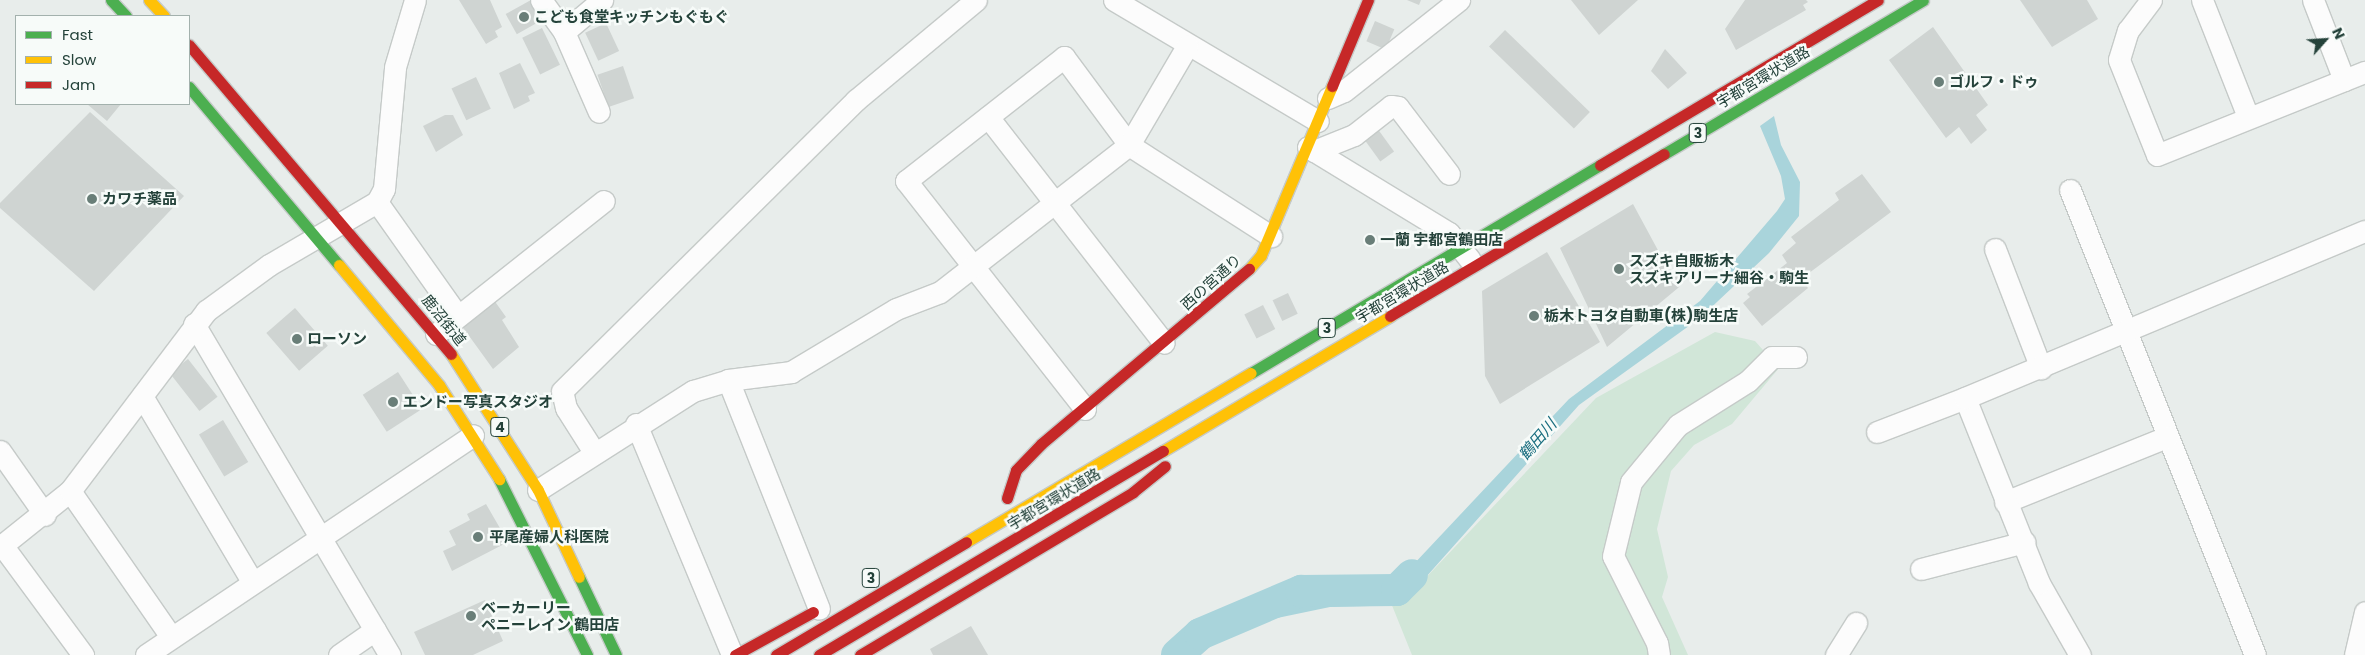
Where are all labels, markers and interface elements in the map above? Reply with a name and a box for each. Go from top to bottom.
place label: こども食堂キッチンもぐもぐ [534,8,729,26]
marker: こども食堂キッチンもぐもぐ [518,11,530,23]
legend [15,15,190,105]
north arrow [2300,15,2350,65]
text: Fast [62,24,93,45]
text: N [2327,24,2350,43]
street label: 宇都宮環状道路 [1713,42,1813,112]
text: Slow [62,49,96,70]
place label: ゴルフ・ドゥ [1949,73,2039,91]
text: Jam [62,74,96,95]
marker: ゴルフ・ドゥ [1933,76,1945,88]
road number: 3 [1688,122,1708,144]
place label: カワチ薬品 [102,190,177,208]
marker: カワチ薬品 [86,193,98,205]
place label: 一蘭 宇都宮鶴田店 [1380,231,1503,249]
marker: 一蘭 宇都宮鶴田店 [1364,234,1376,246]
street label: 西の宮通り [1177,250,1245,314]
place label: スズキ自販栃木 スズキアリーナ細谷・駒生 [1629,251,1809,286]
street label: 宇都宮環状道路 [1352,257,1452,327]
marker: スズキ自販栃木 スズキアリーナ細谷・駒生 [1613,263,1625,275]
street label: 鹿沼街道 [418,291,470,349]
place label: 栃木トヨタ自動車(株)駒生店 [1544,307,1738,325]
marker: 栃木トヨタ自動車(株)駒生店 [1528,310,1540,322]
road number: 3 [1317,316,1337,339]
place label: ローソン [307,330,367,348]
marker: ローソン [291,333,303,345]
place label: エンドー写真スタジオ [403,393,553,411]
marker: エンドー写真スタジオ [387,396,399,408]
road number: 4 [490,416,510,438]
water label: 鶴田川 [1515,416,1561,464]
street label: 宇都宮環状道路 [1004,464,1104,534]
place label: 平尾産婦人科医院 [489,528,609,546]
marker: 平尾産婦人科医院 [471,530,485,544]
road number: 3 [861,566,881,590]
place label: ベーカーリー ペニーレイン 鶴田店 [481,598,619,633]
marker: ベーカーリー ペニーレイン 鶴田店 [465,610,477,622]

